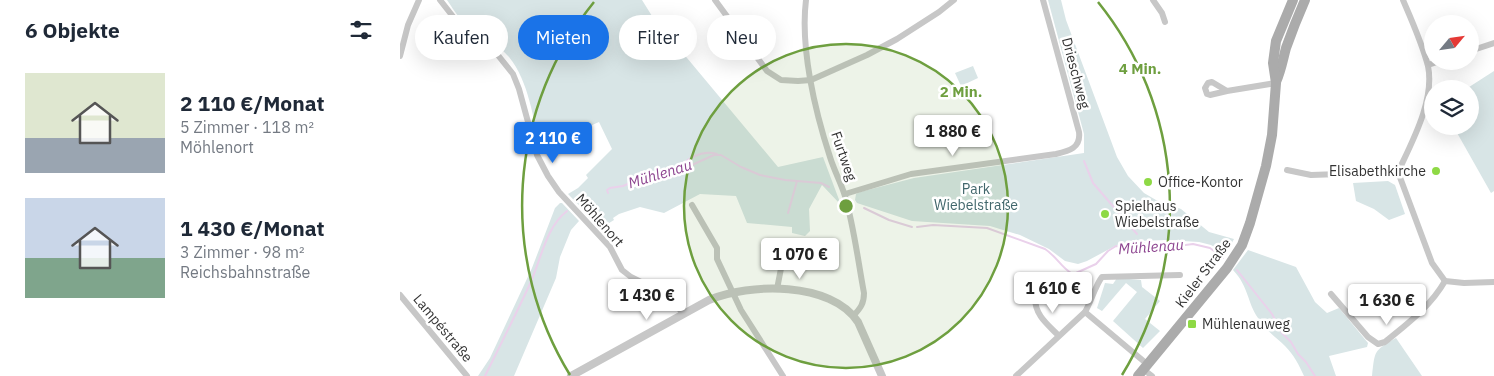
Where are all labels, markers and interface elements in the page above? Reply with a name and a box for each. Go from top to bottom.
chip: Kaufen [415,15,508,60]
chip: Mieten [518,15,609,60]
chip: Filter [619,15,697,60]
chip: Neu [707,15,776,60]
north arrow [1424,15,1479,70]
map controls [1424,15,1479,135]
text: 6 Objekte [25,16,120,44]
icon: filters [347,16,375,44]
street label: Drieschweg [1058,35,1094,111]
text: 4 Min. [1119,59,1161,78]
button: layers [1424,80,1479,135]
text: 2 Min. [940,82,982,101]
text: 2 110 €/Monat [180,89,325,117]
icon: home [65,93,125,153]
pin: 1 880 € [907,114,999,157]
text: 5 Zimmer · 118 m² [180,117,314,137]
pin: 2 110 € [507,121,599,164]
text: 1 880 € [925,121,981,141]
text: 2 110 € [525,128,581,148]
street label: Furtweg [827,129,861,184]
text: Möhlenort [180,137,254,157]
water label: Mühlenau [626,155,694,192]
place label: Elisabethkirche [1329,162,1426,180]
marker: Elisabethkirche [1430,165,1442,177]
place label: Office-Kontor [1158,173,1243,191]
marker: Office-Kontor [1142,176,1154,188]
park label: Park Wiebelstraße [934,180,1018,214]
street label: Möhlenort [572,190,628,250]
centre of rings [837,197,855,215]
place label: Spielhaus Wiebelstraße [1115,197,1199,231]
marker: Spielhaus Wiebelstraße [1099,208,1111,220]
text: 1 430 €/Monat [180,214,325,242]
icon: home [65,218,125,278]
street label: Kieler Straße [1171,234,1235,311]
water label: Mühlenau [1117,235,1185,258]
pin: 1 070 € [754,238,846,280]
text: 3 Zimmer · 98 m² [180,242,305,262]
text: 1 070 € [772,244,828,264]
text: Reichsbahnstraße [180,262,310,282]
pin: 1 610 € [1007,272,1099,314]
pin: 1 430 € [601,278,693,321]
text: 1 610 € [1025,278,1081,298]
pin: 1 630 € [1341,284,1433,326]
text: 1 430 € [619,285,675,305]
street label: Lampéstraße [409,290,477,366]
text: 1 630 € [1359,290,1415,310]
place label: Mühlenauweg [1202,315,1291,333]
marker: Mühlenauweg [1186,318,1198,330]

